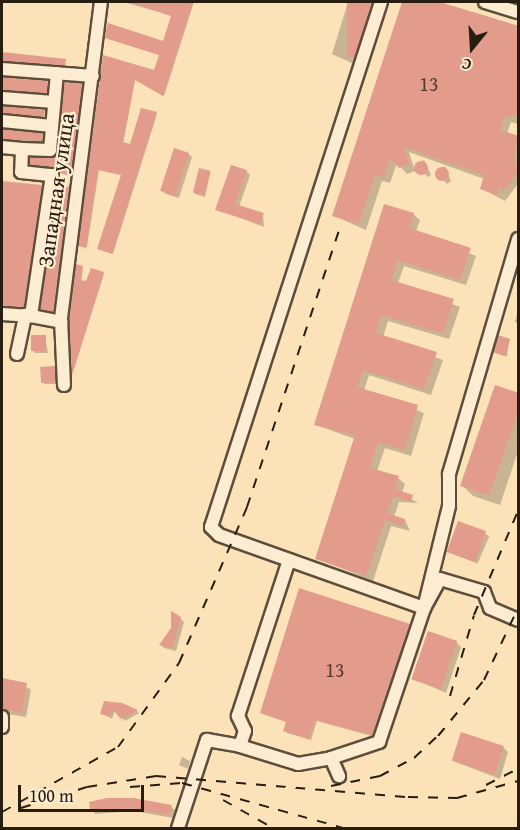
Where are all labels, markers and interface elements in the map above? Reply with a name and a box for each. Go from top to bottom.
north arrow [442,18,502,78]
text: С [458,52,474,78]
house number: 13 [419,71,439,95]
street label: Западная улица [32,111,80,269]
house number: 13 [325,657,345,681]
scale bar [21,773,147,811]
text: 100 m [29,782,74,809]

